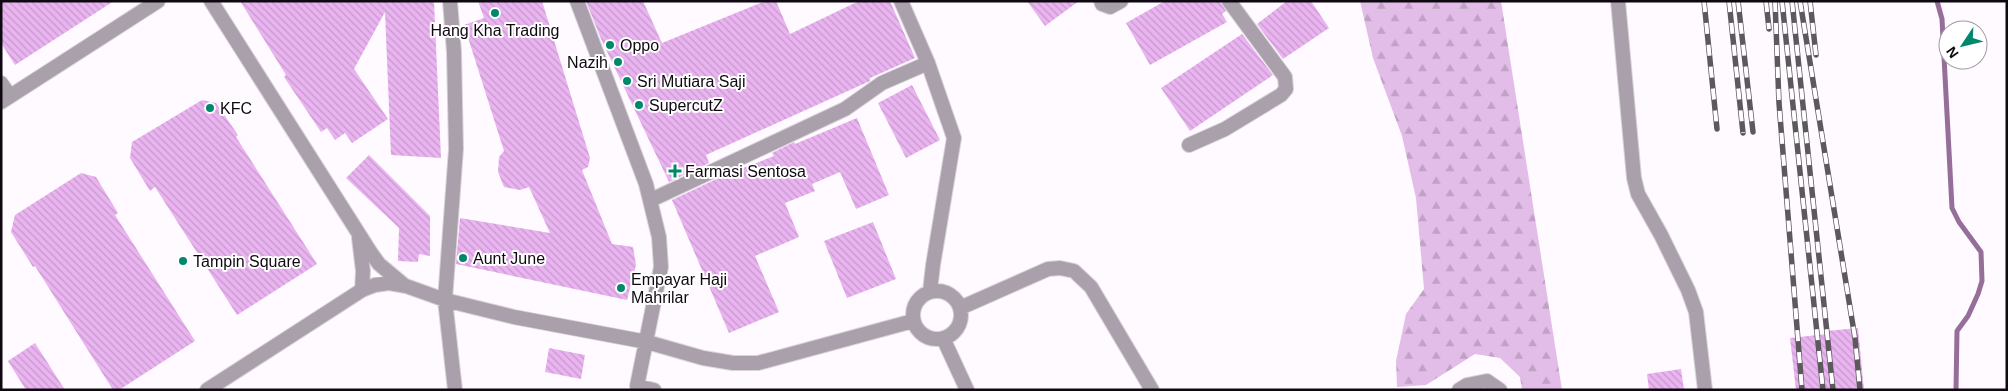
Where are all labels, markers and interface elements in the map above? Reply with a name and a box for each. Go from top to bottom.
marker: Hang Kha Trading [489,7,501,19]
north arrow [1938,20,1988,70]
place label: Hang Kha Trading [431,22,559,39]
place label: Oppo [620,37,659,54]
marker: Oppo [604,39,616,51]
text: N [1943,44,1962,61]
place label: Nazih [567,54,608,71]
marker: Nazih [612,56,624,68]
place label: Sri Mutiara Saji [637,73,745,90]
marker: Sri Mutiara Saji [621,75,633,87]
place label: SupercutZ [649,97,723,114]
marker: SupercutZ [633,99,645,111]
place label: KFC [220,100,252,117]
marker: KFC [204,102,216,114]
place label: Farmasi Sentosa [685,163,806,180]
marker: Farmasi Sentosa [669,165,681,177]
place label: Aunt June [473,250,545,267]
marker: Aunt June [457,252,469,264]
place label: Tampin Square [193,253,301,270]
marker: Tampin Square [177,255,189,267]
place label: Empayar Haji Mahrilar [631,271,727,306]
marker: Empayar Haji Mahrilar [615,282,627,294]

